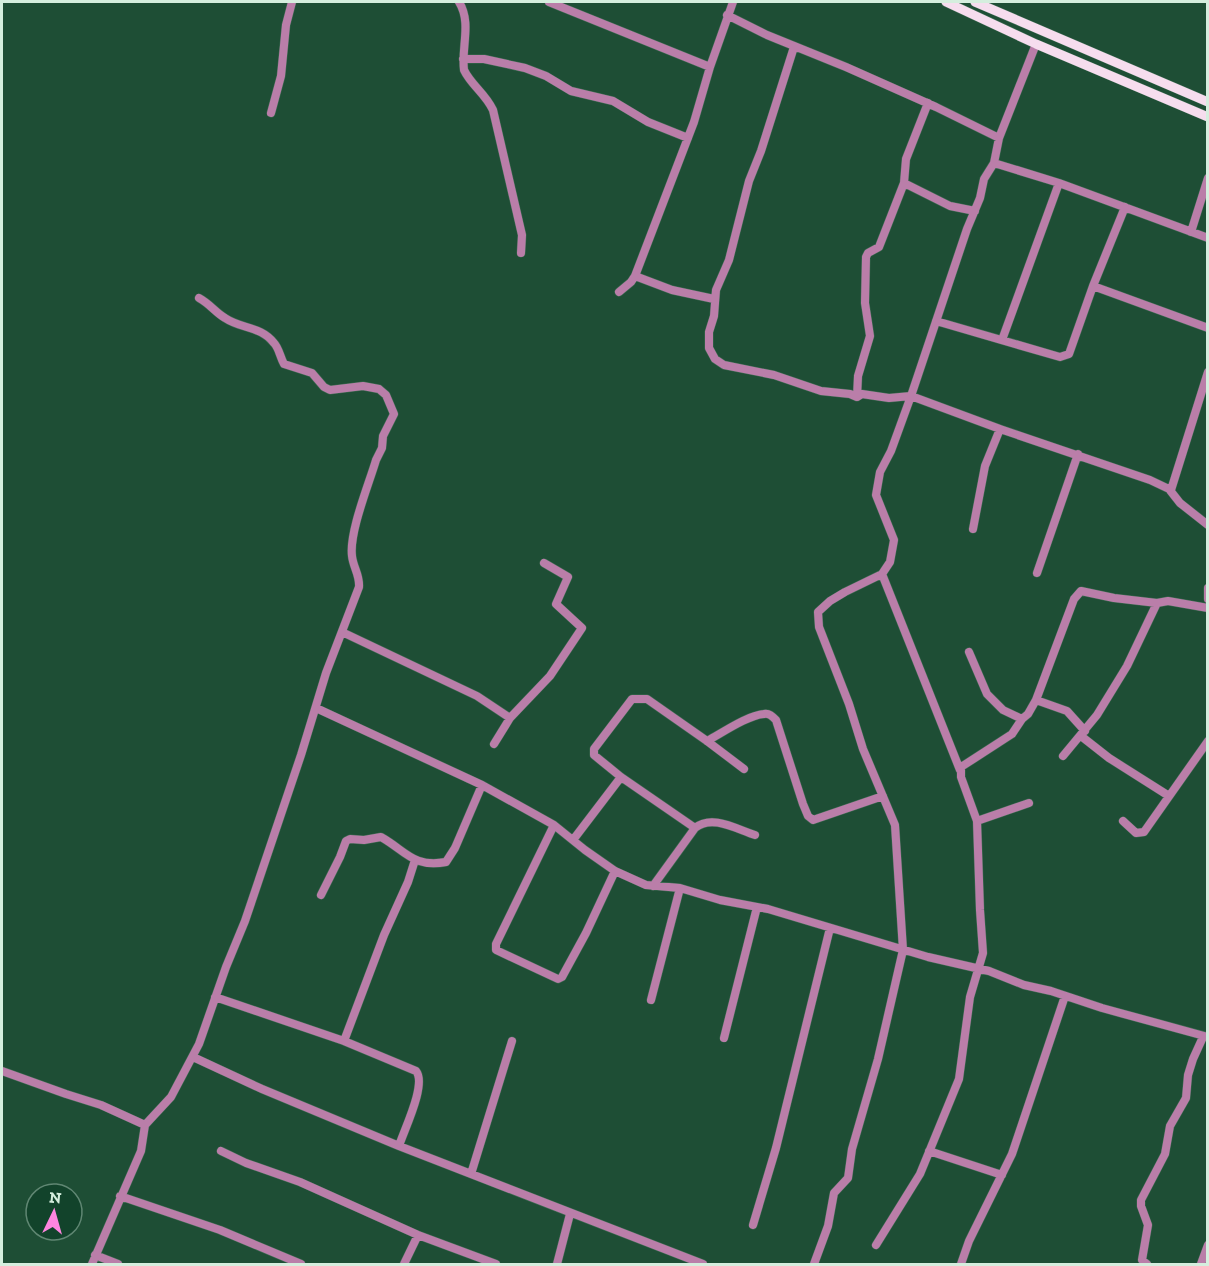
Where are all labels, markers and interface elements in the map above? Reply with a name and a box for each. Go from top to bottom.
north arrow [24,1182,84,1242]
text: N [48,1188,62,1208]

